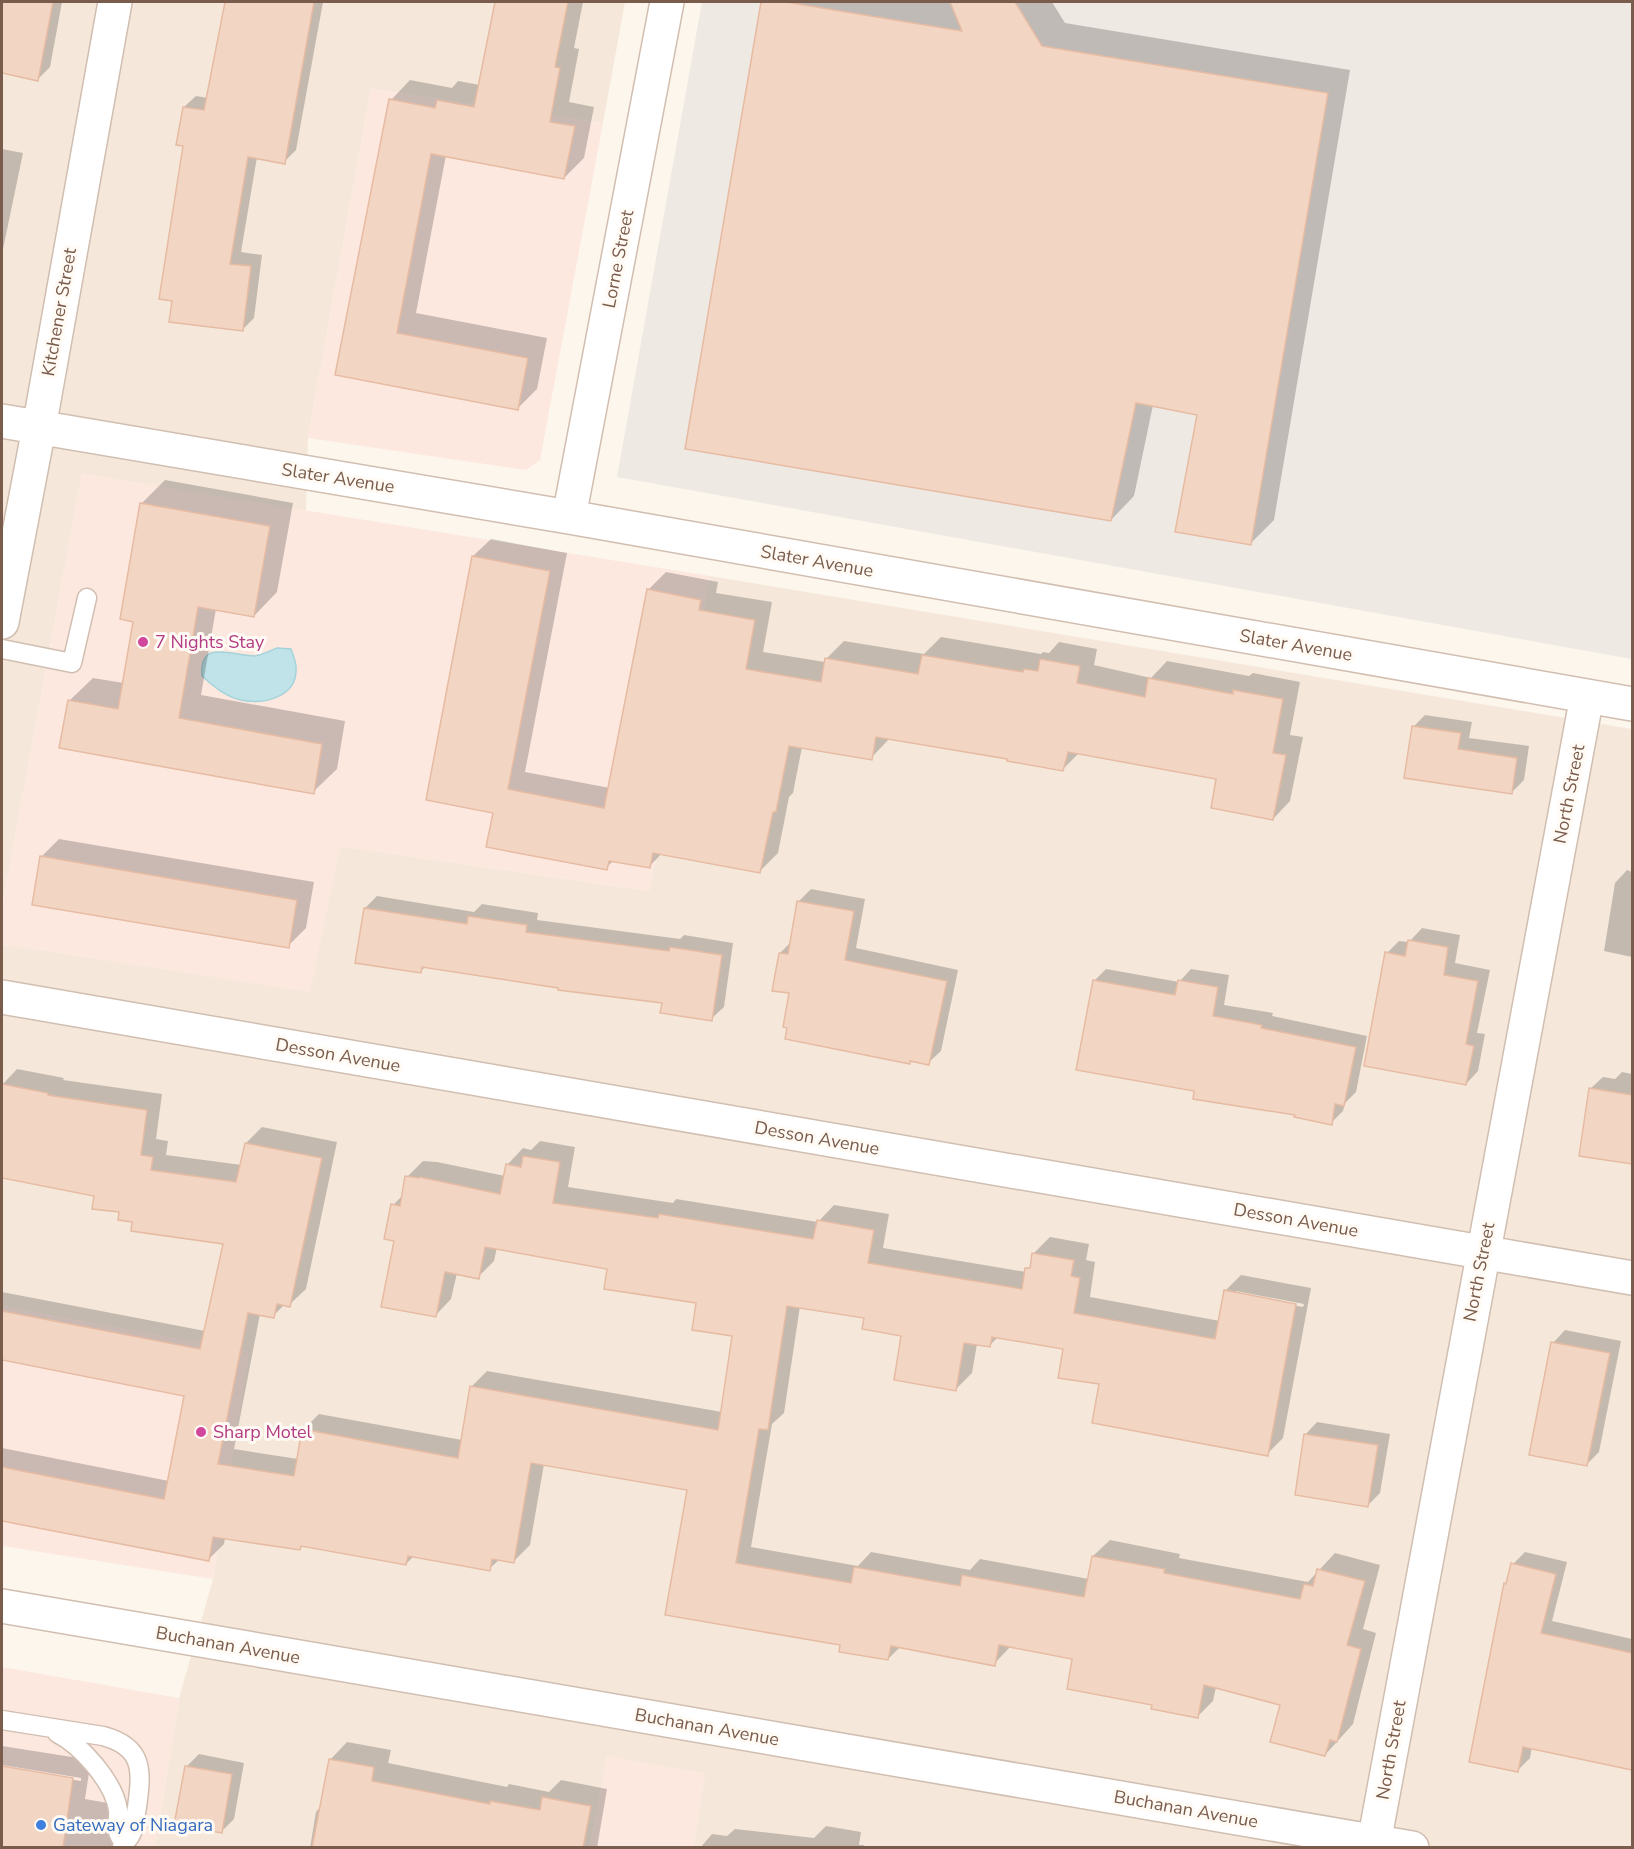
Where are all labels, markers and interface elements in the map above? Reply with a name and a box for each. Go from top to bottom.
street label: Lorne Street [597,207,639,310]
street label: Kitchener Street [36,245,82,378]
street label: Slater Avenue [280,457,396,499]
street label: Slater Avenue [759,539,875,583]
street label: Slater Avenue [1238,623,1354,667]
place label: 7 Nights Stay [155,630,265,654]
marker: 7 Nights Stay [136,635,150,649]
street label: North Street [1548,742,1591,846]
street label: Desson Avenue [274,1032,402,1078]
street label: Desson Avenue [753,1115,881,1161]
street label: Desson Avenue [1232,1197,1360,1243]
street label: North Street [1458,1220,1501,1324]
place label: Sharp Motel [213,1420,312,1444]
marker: Sharp Motel [194,1425,208,1439]
street label: Buchanan Avenue [154,1620,302,1670]
street label: North Street [1370,1698,1412,1802]
street label: Buchanan Avenue [633,1702,781,1752]
street label: Buchanan Avenue [1112,1784,1260,1834]
place label: Gateway of Niagara [53,1813,213,1837]
marker: Gateway of Niagara [34,1818,48,1832]

